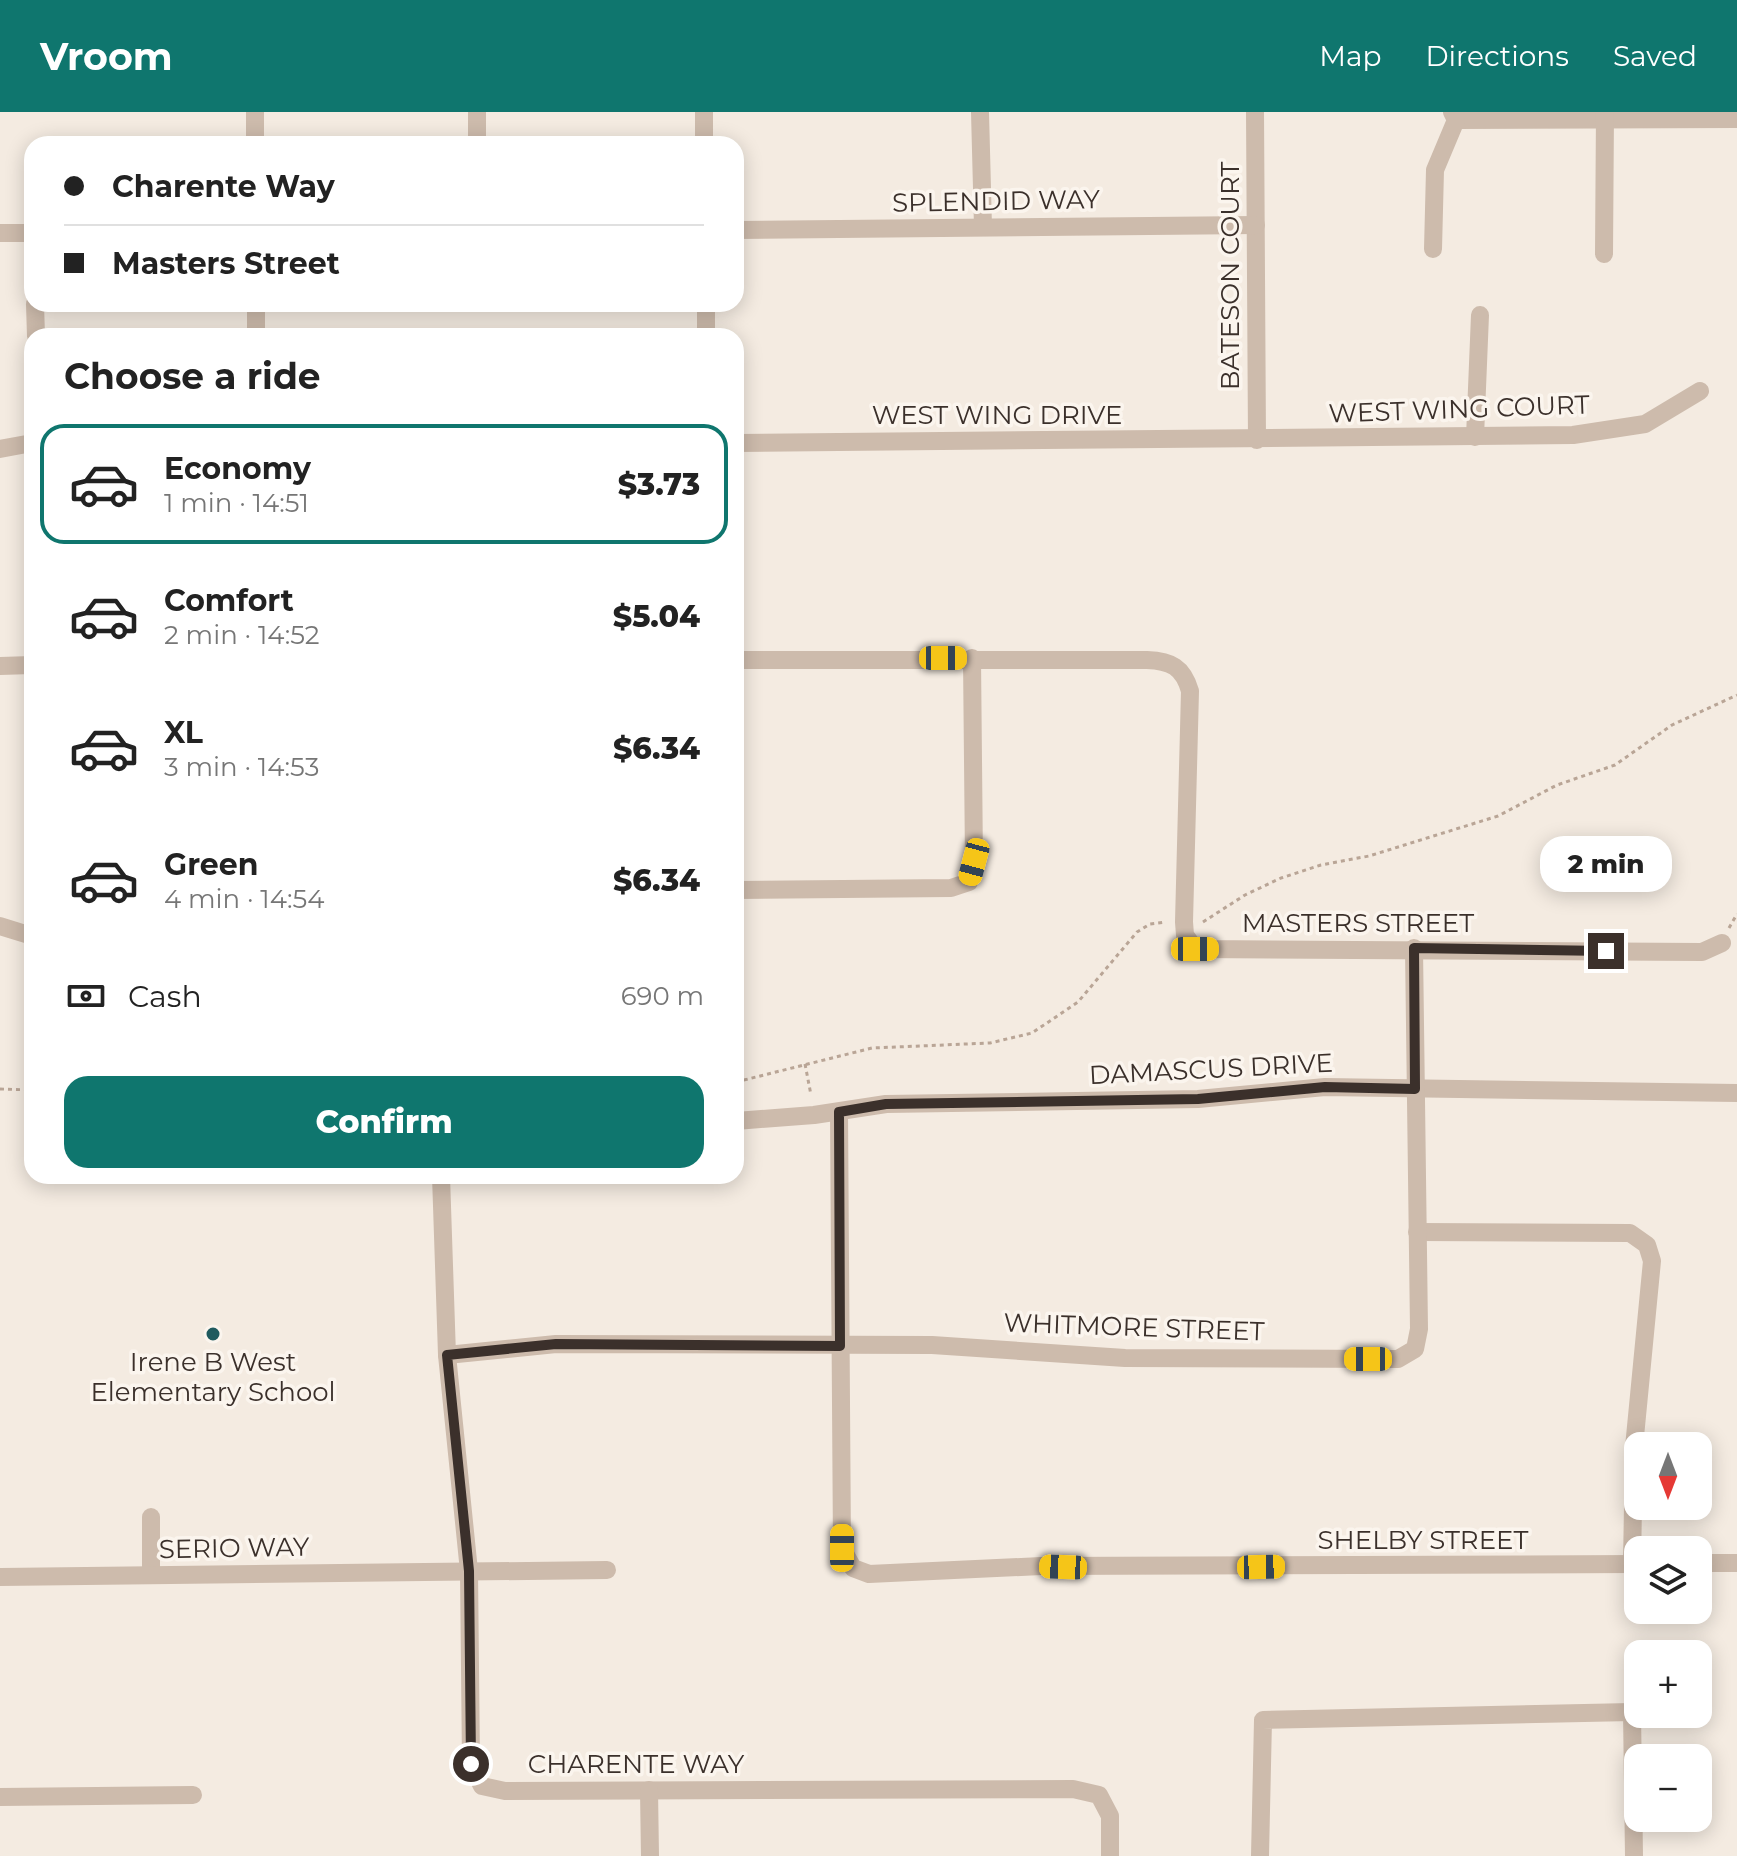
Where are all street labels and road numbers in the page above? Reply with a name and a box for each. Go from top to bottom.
street label: BATESON COURT [1214,162,1246,390]
street label: SPLENDID WAY [892,183,1101,219]
street label: WEST WING COURT [1328,388,1590,430]
street label: WEST WING DRIVE [872,399,1122,431]
street label: MASTERS STREET [1242,907,1474,939]
street label: DAMASCUS DRIVE [1088,1047,1334,1091]
street label: WHITMORE STREET [1003,1306,1265,1348]
street label: SHELBY STREET [1318,1524,1528,1556]
street label: SERIO WAY [158,1531,310,1565]
street label: CHARENTE WAY [528,1748,745,1780]

